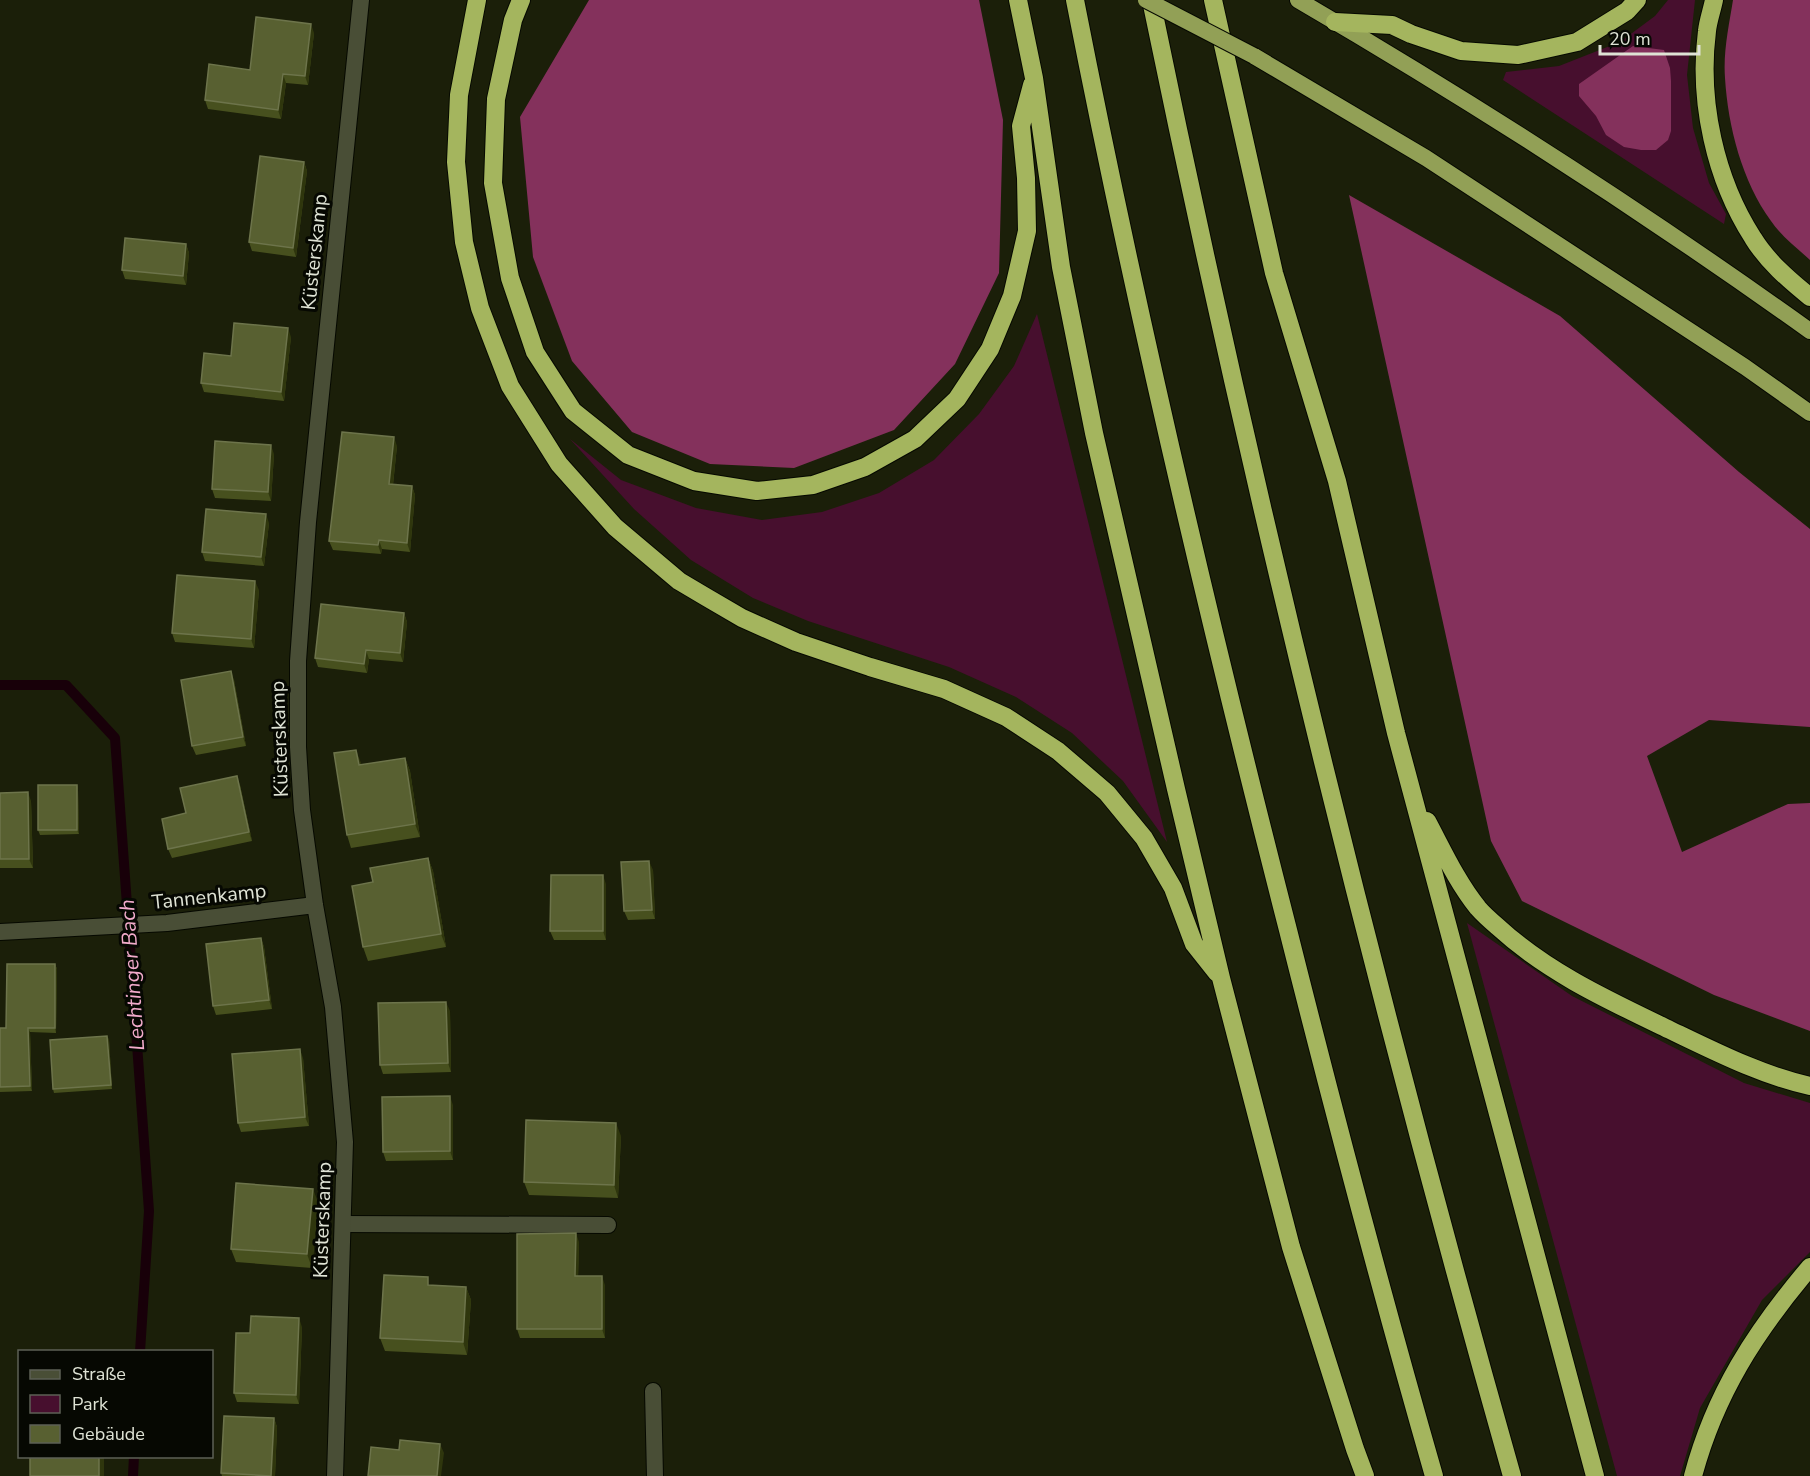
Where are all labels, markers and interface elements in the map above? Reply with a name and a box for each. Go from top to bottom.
scale bar [1600,18,1699,56]
text: 20 m [1609,27,1651,51]
street label: Küsterskamp [295,193,334,311]
street label: Küsterskamp [264,680,295,798]
street label: Tannenkamp [150,877,268,916]
water label: Lechtinger Bach [113,898,151,1052]
street label: Küsterskamp [307,1161,338,1279]
legend [18,1350,213,1458]
text: Straße [72,1362,126,1386]
text: Park [72,1392,109,1416]
text: Gebäude [72,1422,145,1446]

